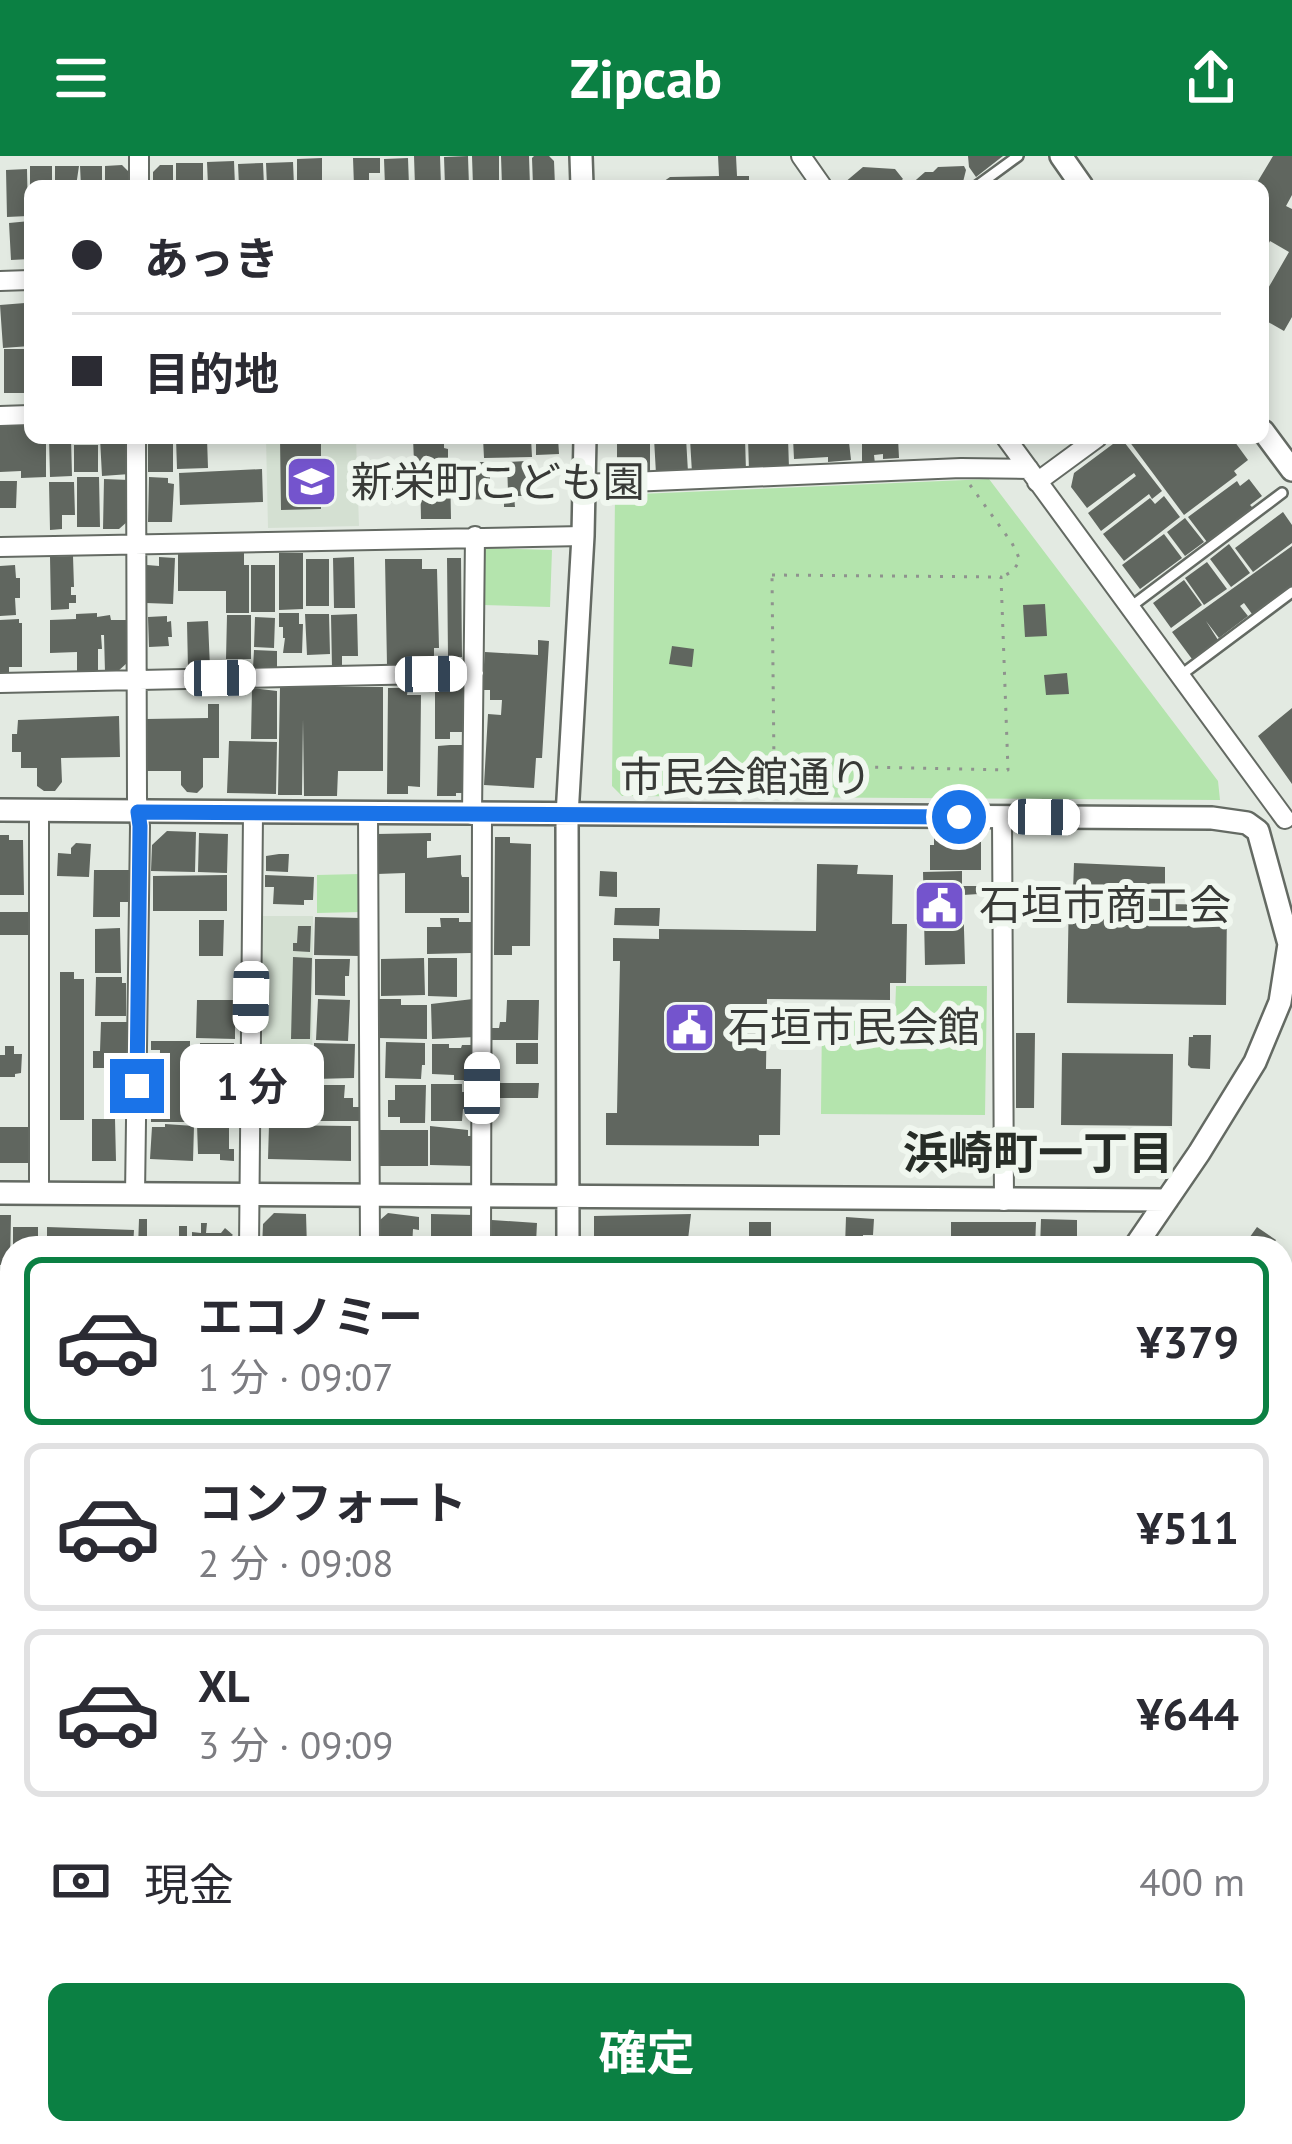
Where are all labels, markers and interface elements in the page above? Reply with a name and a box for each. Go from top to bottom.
text: Zipcab [570,43,722,113]
icon: menu [48,45,114,111]
icon: share [1178,45,1244,111]
text: あっき [144,229,279,287]
text: 目的地 [144,344,279,402]
school or university icon: 新栄町こども園 [284,454,340,510]
place label: 新栄町こども園 [351,454,645,509]
car [395,655,467,693]
car [184,659,256,697]
street label: 市民会館通り [620,749,872,804]
route start [932,790,986,844]
car [1008,798,1080,836]
public building icon: 石垣市商工会 [912,877,968,933]
place label: 石垣市商工会 [979,877,1231,932]
car [232,961,270,1033]
public building icon: 石垣市民会館 [661,999,717,1055]
place label: 石垣市民会館 [728,999,980,1054]
callout: 1 分 [179,1044,323,1128]
car [464,1052,500,1124]
route end [110,1059,164,1113]
text: 1 分 [217,1060,287,1111]
district label: 浜崎町一丁目 [903,1123,1173,1181]
icon: car [54,1287,162,1395]
text: エコノミー [198,1287,423,1345]
text: ¥379 [1137,1312,1239,1370]
text: 1 分 · 09:07 [198,1351,393,1402]
icon: car [54,1473,162,1581]
text: コンフォート [198,1473,467,1531]
text: ¥511 [1137,1498,1239,1556]
text: 2 分 · 09:08 [198,1537,393,1588]
text: XL [198,1656,250,1714]
icon: car [54,1659,162,1767]
text: ¥644 [1137,1684,1239,1742]
text: 3 分 · 09:09 [198,1719,393,1770]
icon: cash [48,1848,114,1914]
text: 現金 [144,1855,234,1913]
text: 400 m [1139,1856,1245,1907]
button: 確定 [48,1983,1245,2121]

